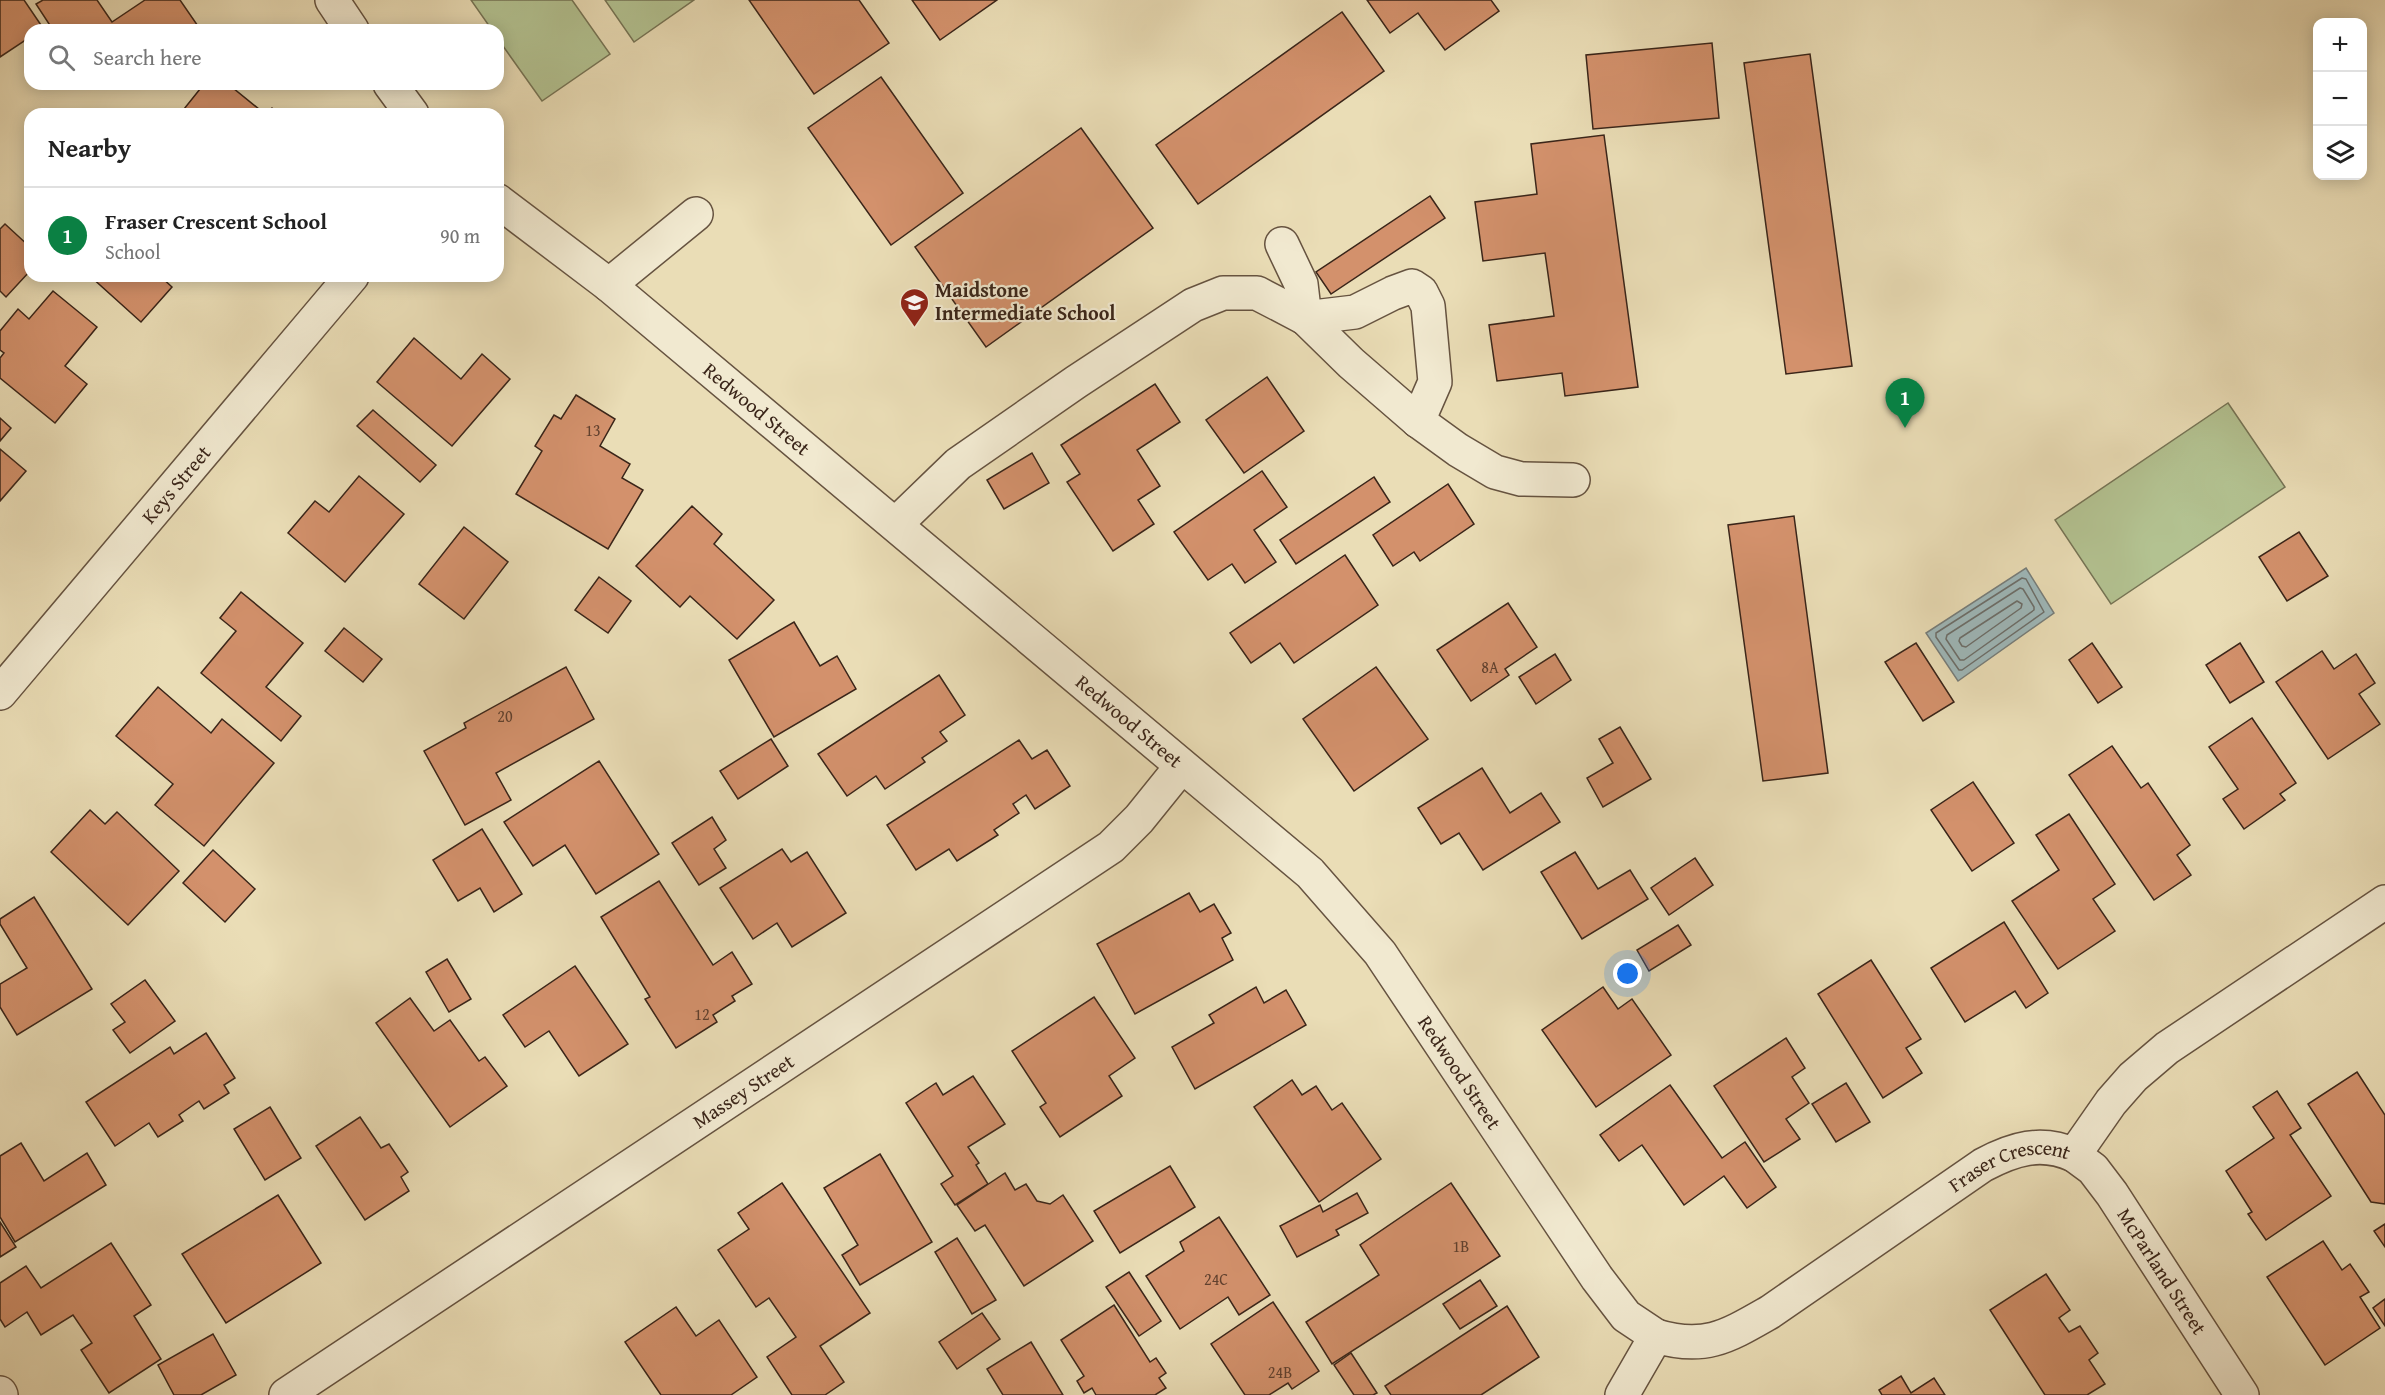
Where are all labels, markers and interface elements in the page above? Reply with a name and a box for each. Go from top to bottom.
map controls [2313,18,2367,180]
button: + [2313,18,2367,72]
search box [24,24,504,90]
icon: search [45,41,78,74]
text: Search here [93,41,202,73]
button: − [2313,72,2367,126]
button: layers [2313,126,2367,180]
text: Nearby [48,128,131,167]
text: Fraser Crescent School [105,205,327,237]
text: 1 [62,221,73,250]
text: 90 m [440,221,480,250]
text: School [105,237,161,266]
place label: Maidstone Intermediate School [935,275,1116,327]
school or university icon: Maidstone Intermediate School [898,286,930,328]
street label: Redwood Street [697,355,817,462]
pin: 1 [1886,378,1924,428]
house number: 13 [585,418,601,442]
street label: Keys Street [134,439,217,529]
house number: 8A [1481,655,1499,679]
street label: Redwood Street [1070,667,1189,774]
house number: 20 [497,704,513,728]
your location [1613,959,1642,988]
house number: 12 [694,1002,710,1026]
street label: Redwood Street [1412,1009,1509,1135]
street label: Massey Street [687,1047,799,1135]
street label: Fraser Crescent [1942,1132,2075,1199]
street label: McParland Street [2111,1202,2214,1340]
house number: 1B [1453,1234,1469,1258]
house number: 24C [1204,1267,1228,1291]
house number: 24B [1268,1360,1292,1384]

